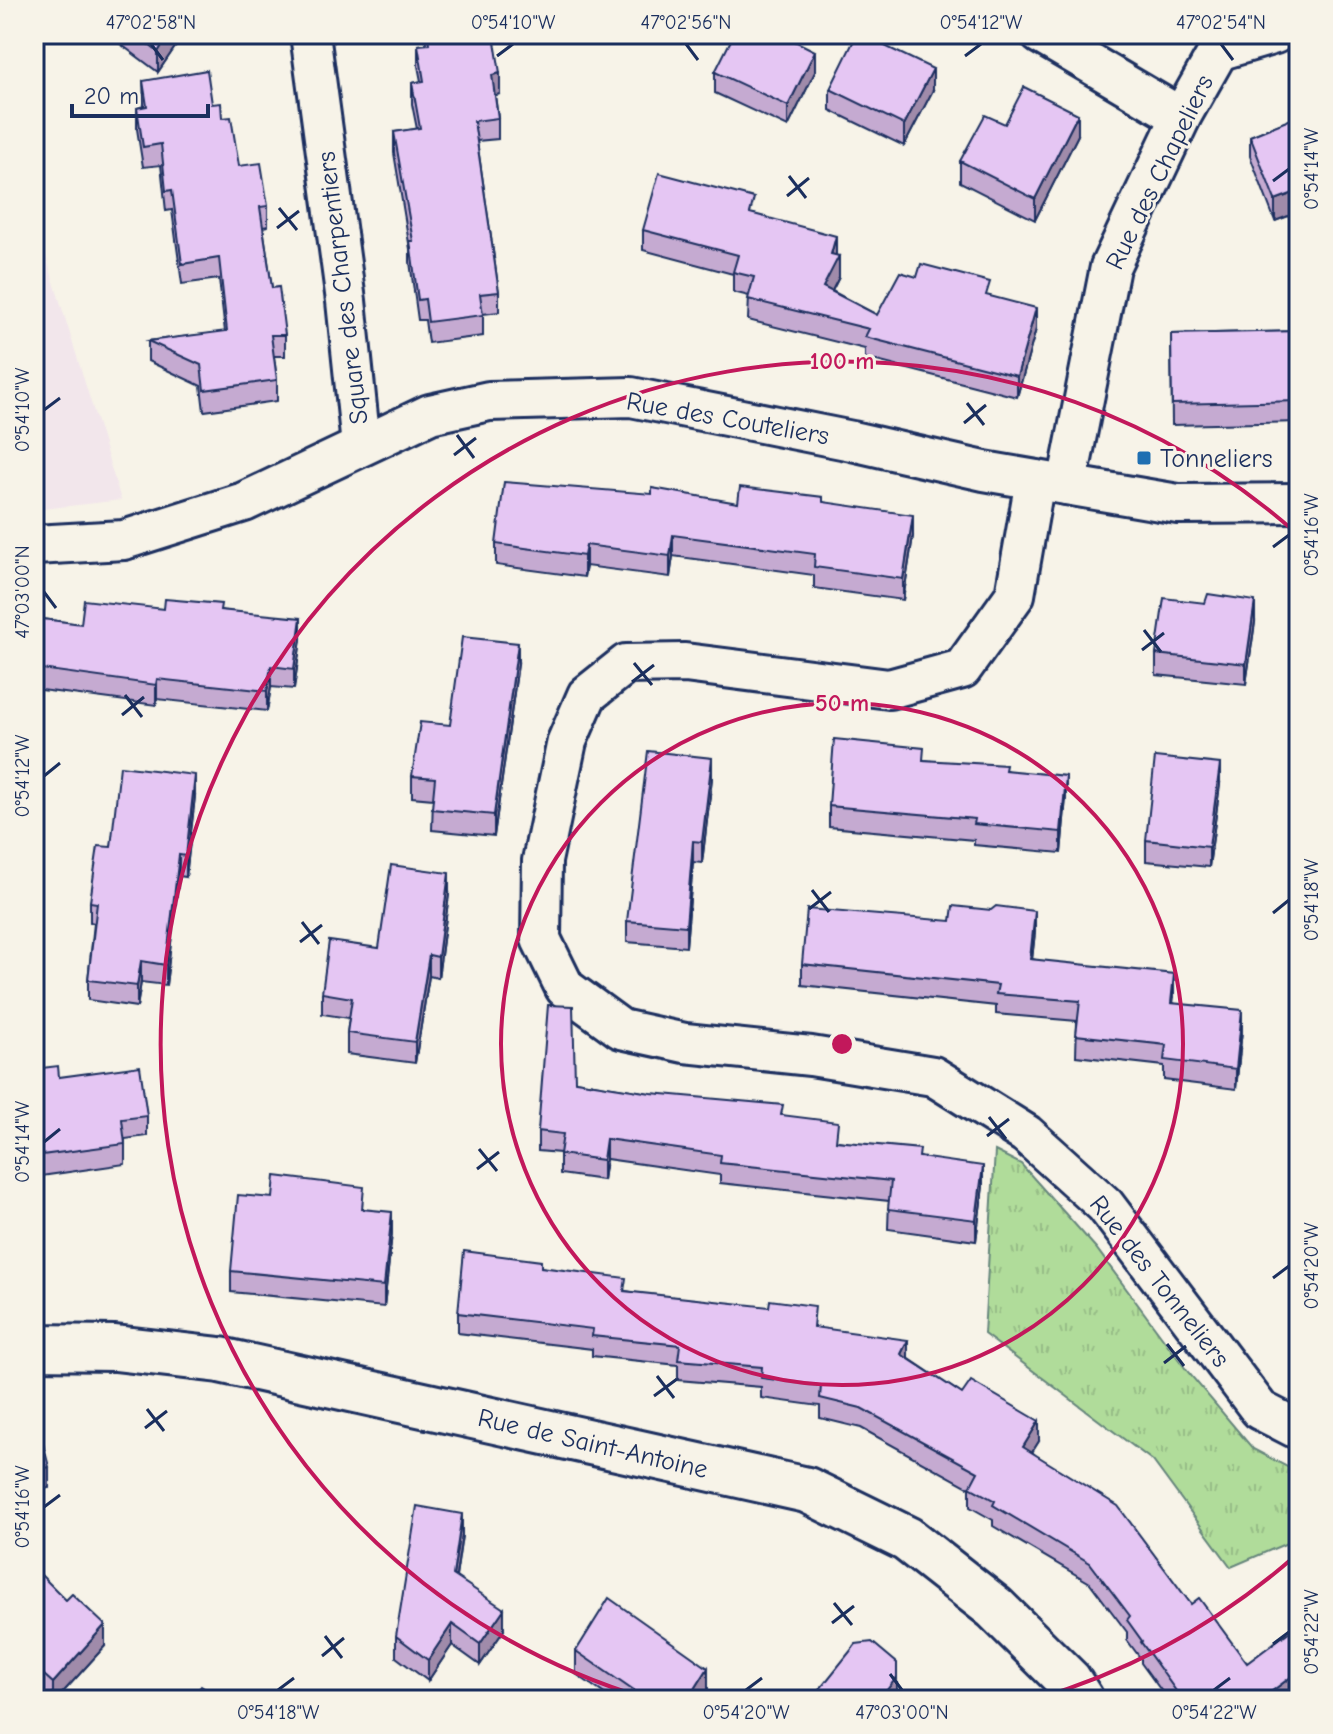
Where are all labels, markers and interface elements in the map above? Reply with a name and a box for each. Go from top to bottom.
text: 47°02'58"N [106,11,196,34]
text: 0°54'10"W [471,11,556,34]
text: 47°02'56"N [641,11,731,34]
text: 0°54'12"W [940,11,1023,34]
text: 47°02'54"N [1176,11,1266,34]
scale bar [72,68,208,118]
street label: Rue des Chapeliers [1100,70,1220,275]
text: 20 m [84,82,139,110]
text: 0°54'14"W [1300,127,1323,210]
street label: Square des Charpentiers [311,150,375,426]
text: 100 m [810,347,874,375]
text: 0°54'10"W [11,367,34,452]
street label: Rue des Couteliers [624,386,832,452]
place label: Tonneliers [1160,444,1272,474]
marker: Tonneliers [1135,449,1153,467]
text: 0°54'16"W [1300,493,1323,577]
text: 47°03'00"N [11,545,34,639]
text: 50 m [815,689,869,717]
text: 0°54'12"W [11,734,34,817]
text: 0°54'18"W [1300,858,1323,941]
centre of rings [828,1030,856,1058]
text: 0°54'14"W [11,1100,34,1183]
street label: Rue des Tonneliers [1083,1190,1235,1373]
text: 0°54'20"W [1300,1222,1323,1310]
street label: Rue de Saint-Antoine [475,1403,711,1485]
text: 0°54'16"W [11,1465,34,1549]
text: 0°54'22"W [1300,1589,1323,1675]
text: 0°54'18"W [237,1701,320,1724]
text: 0°54'20"W [702,1701,790,1724]
text: 47°03'00"N [855,1701,949,1724]
text: 0°54'22"W [1171,1701,1257,1724]

